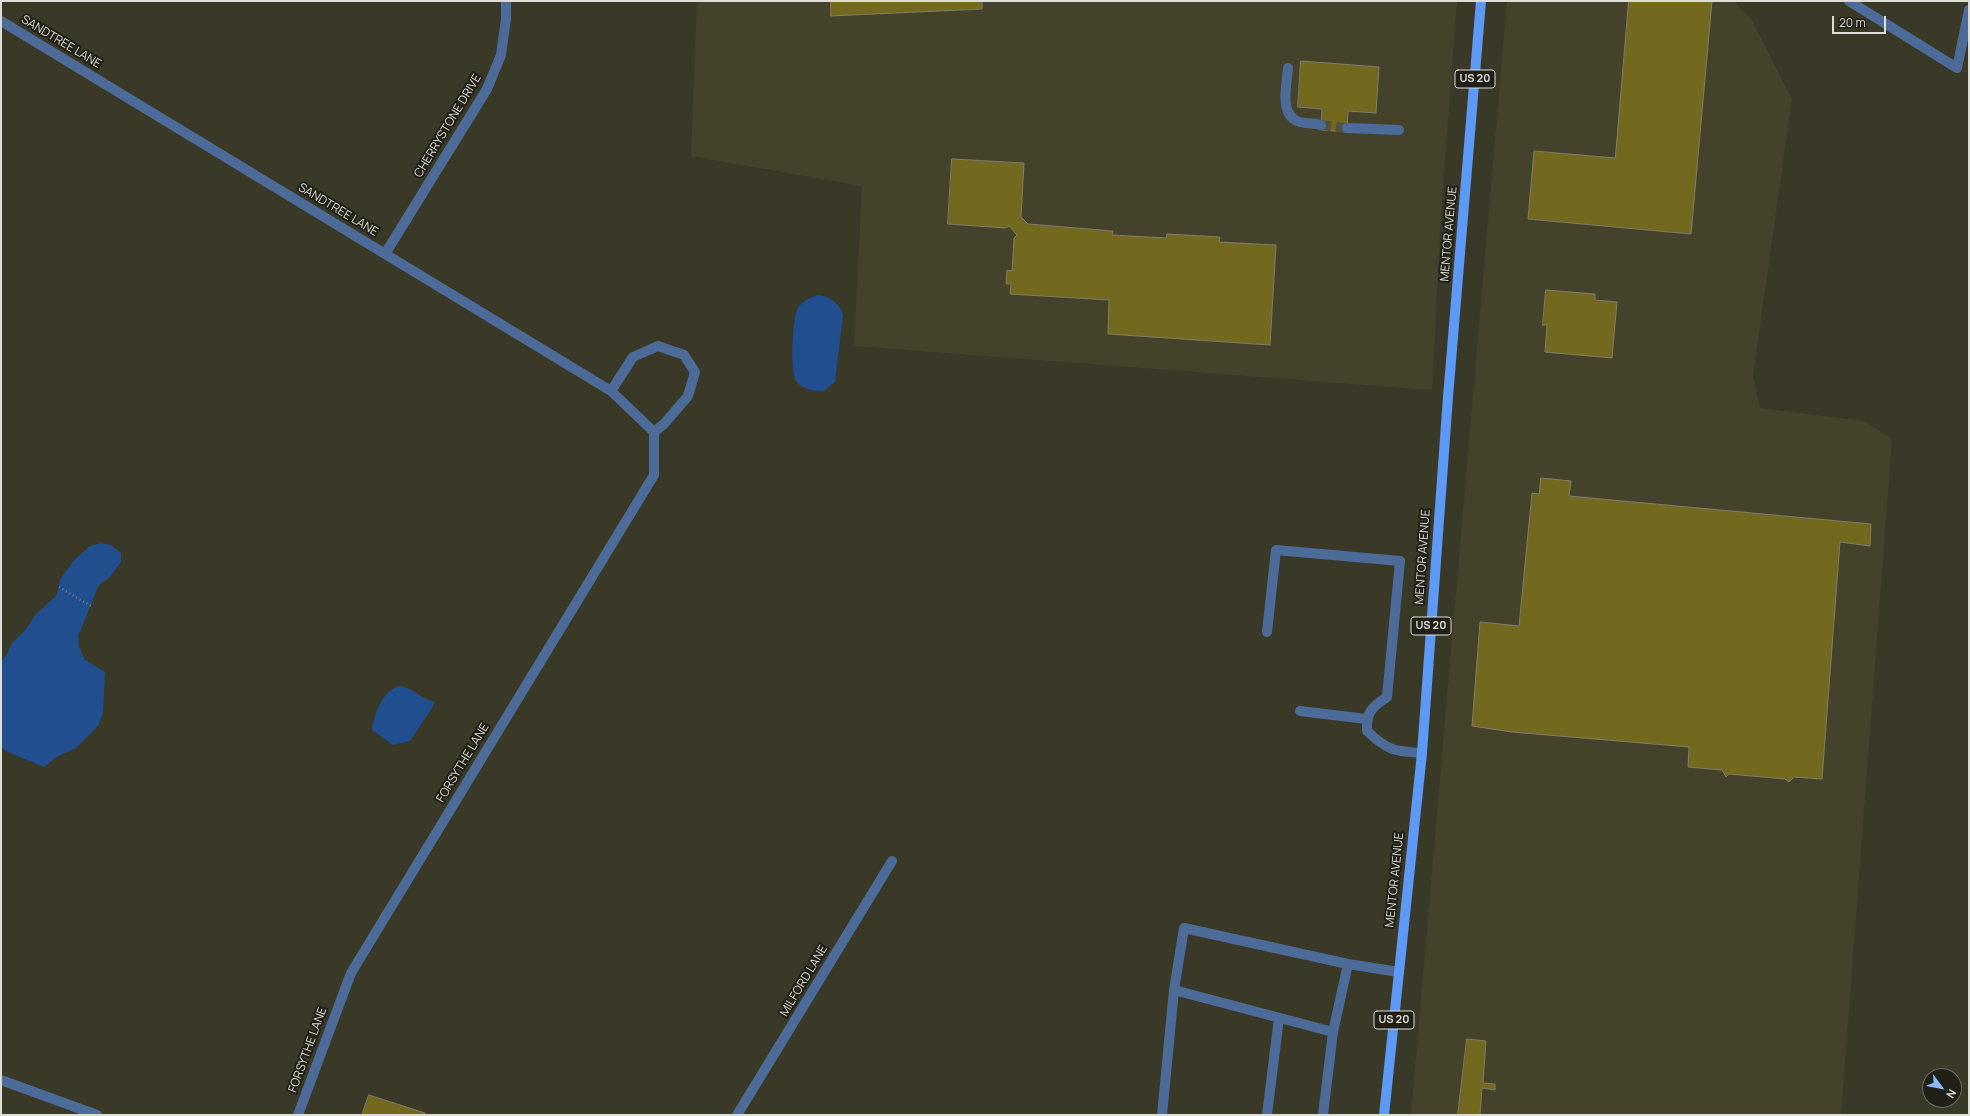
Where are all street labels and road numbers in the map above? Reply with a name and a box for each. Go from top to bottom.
street label: SANDTREE LANE [18,12,104,72]
road number: US 20 [1455,70,1495,88]
street label: CHERRYSTONE DRIVE [411,72,485,180]
street label: SANDTREE LANE [295,180,381,240]
street label: MENTOR AVENUE [1438,186,1460,282]
street label: MENTOR AVENUE [1412,509,1434,605]
road number: US 20 [1411,617,1451,635]
street label: FORSYTHE LANE [434,721,492,805]
street label: MENTOR AVENUE [1383,832,1407,928]
street label: MILFORD LANE [777,943,831,1019]
street label: FORSYTHE LANE [286,1005,330,1095]
road number: US 20 [1374,1011,1414,1029]

